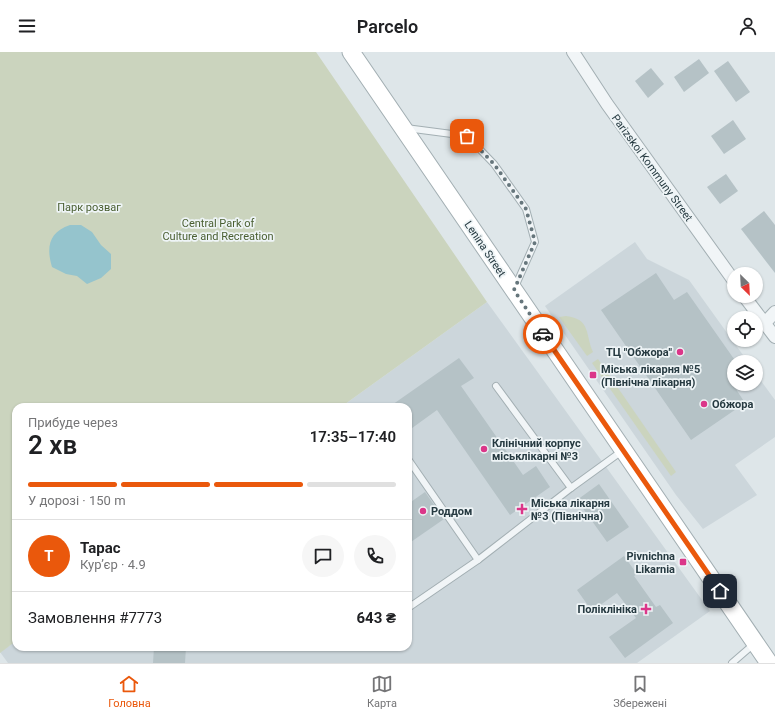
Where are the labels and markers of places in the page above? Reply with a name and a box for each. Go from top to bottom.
pin [450,119,484,153]
place label: ТЦ "Обжора" [606,346,672,359]
marker: ТЦ "Обжора" [675,347,685,357]
place label: Міська лікарня №5 (Північна лікарня) [601,363,700,389]
marker: Міська лікарня №5 (Північна лікарня) [588,370,598,380]
place label: Обжора [712,398,753,411]
marker: Обжора [699,399,709,409]
place label: Клінічний корпус міськлікарні №3 [492,437,581,463]
marker: Клінічний корпус міськлікарні №3 [479,444,489,454]
place label: Міська лікарня №3 (Північна) [531,497,610,523]
marker: Міська лікарня №3 (Північна) [516,503,528,515]
place label: Роддом [431,505,472,518]
marker: Роддом [418,506,428,516]
place label: Pivnichna Likarnia [626,550,675,576]
marker: Pivnichna Likarnia [678,557,688,567]
pin [703,574,737,608]
place label: Поліклініка [577,603,637,616]
marker: Поліклініка [640,603,652,615]

